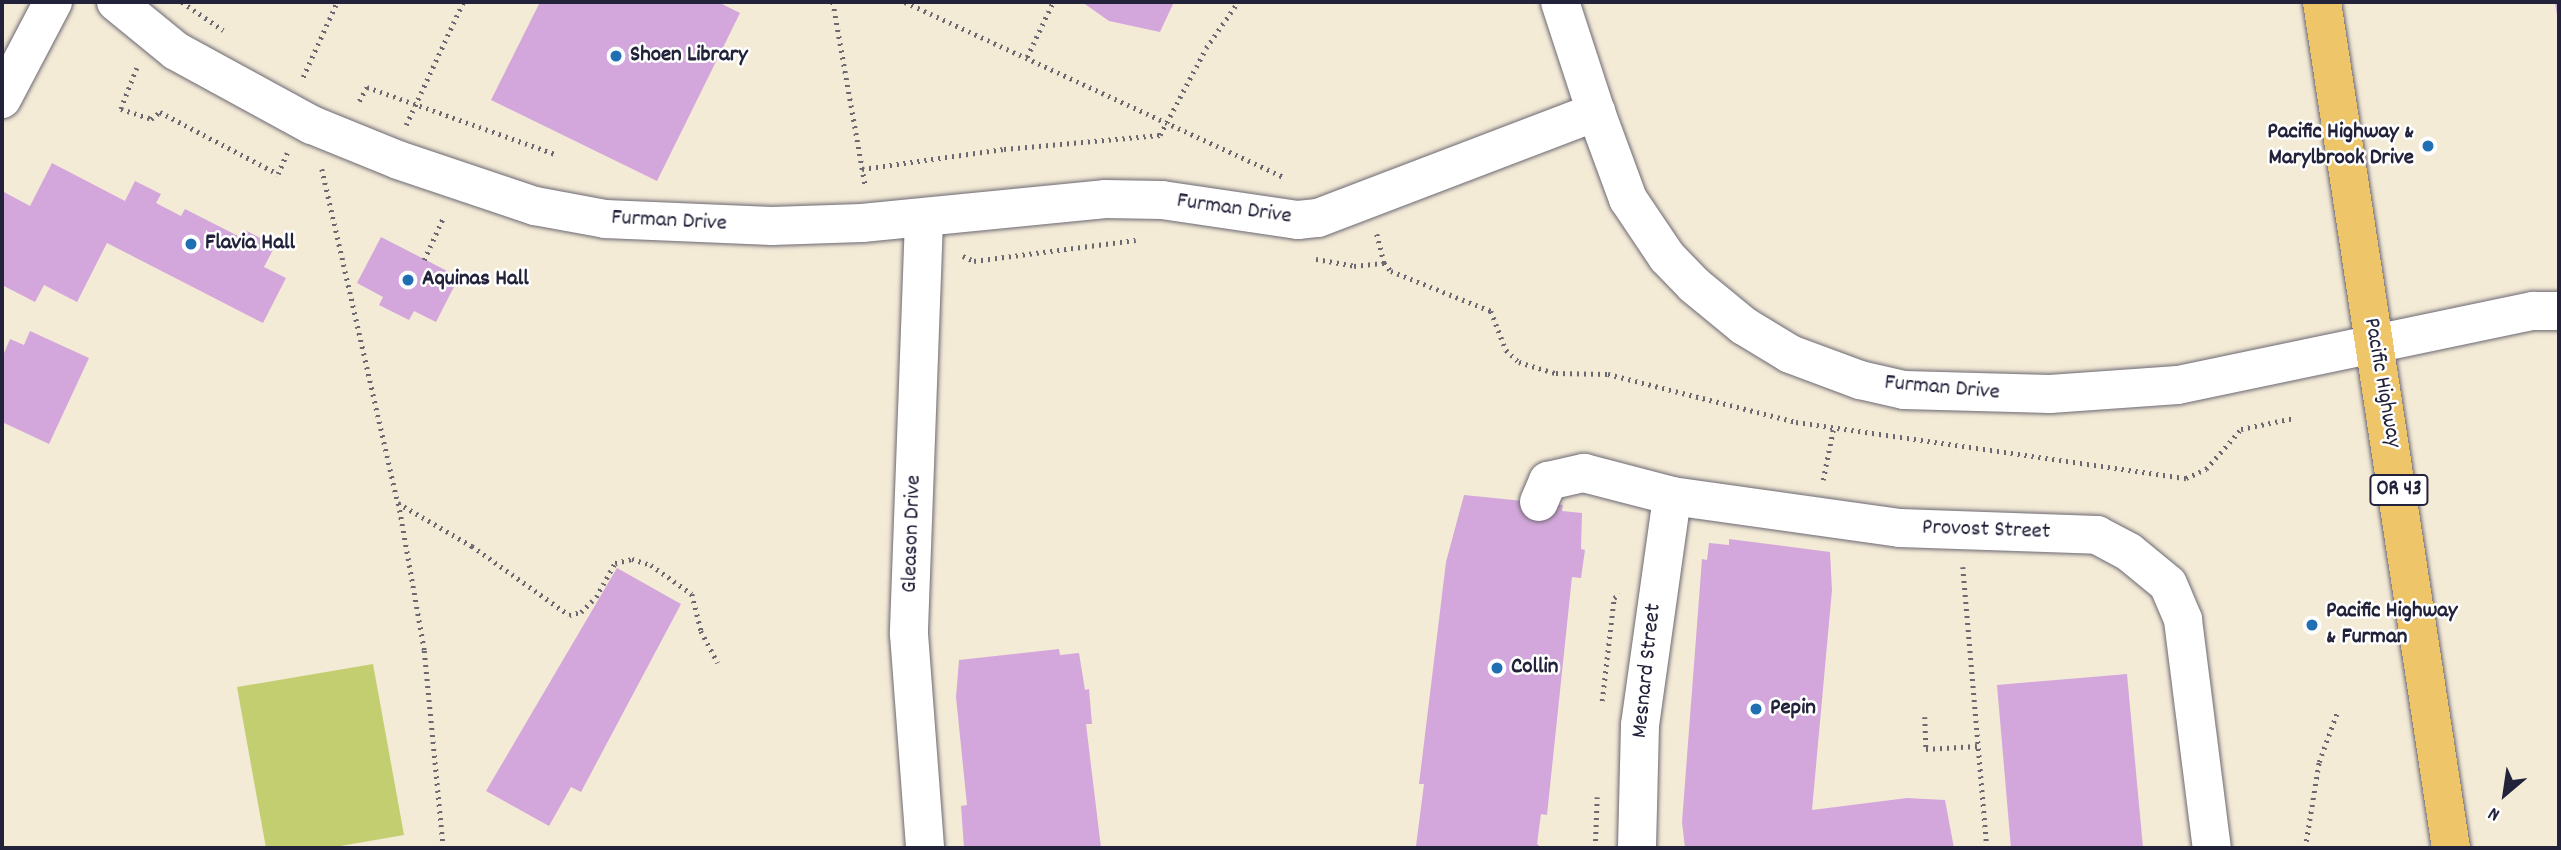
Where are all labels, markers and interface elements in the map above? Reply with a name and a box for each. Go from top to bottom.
place label: Shoen Library [630,42,748,70]
marker: Shoen Library [608,48,624,64]
place label: Pacific Highway & Marylbrook Drive [2267,119,2414,173]
marker: Pacific Highway & Marylbrook Drive [2420,138,2436,154]
street label: Furman Drive [1175,188,1293,232]
street label: Furman Drive [611,205,727,239]
place label: Flavia Hall [205,230,295,258]
marker: Flavia Hall [183,236,199,252]
place label: Aquinas Hall [422,266,529,294]
marker: Aquinas Hall [400,272,416,288]
street label: Pacific Highway [2356,316,2406,450]
street label: Furman Drive [1883,370,2001,408]
road number: OR 43 [2369,472,2429,508]
street label: Gleason Drive [897,474,929,594]
street label: Provost Street [1921,515,2051,547]
place label: Pacific Highway & Furman [2326,598,2457,652]
street label: Mesnard Street [1627,602,1669,740]
marker: Pacific Highway & Furman [2304,617,2320,633]
place label: Collin [1511,654,1558,682]
marker: Collin [1489,660,1505,676]
place label: Pepin [1770,695,1816,723]
marker: Pepin [1748,701,1764,717]
north arrow [2470,759,2540,829]
text: N [2484,799,2505,827]

